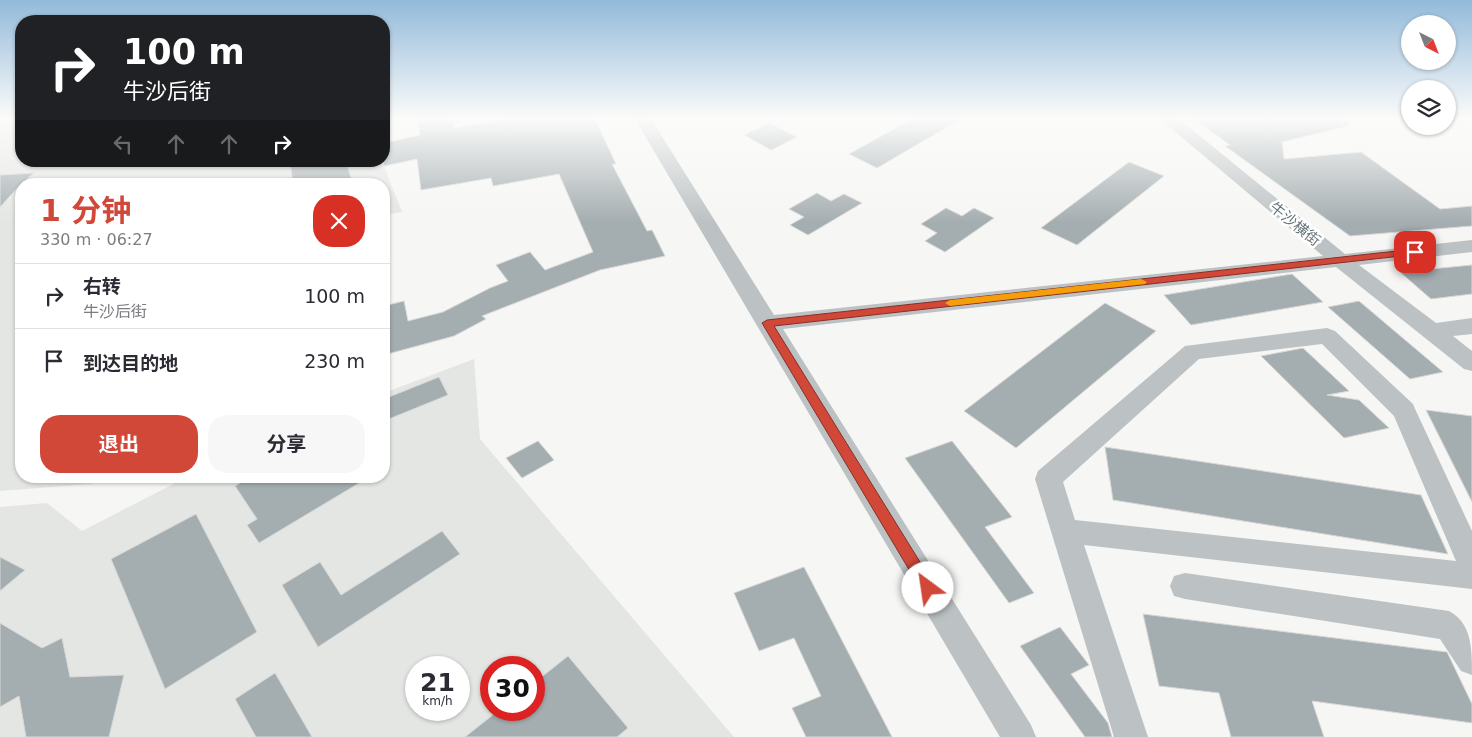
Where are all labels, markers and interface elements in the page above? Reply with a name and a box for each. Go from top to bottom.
north arrow [1401,15,1456,70]
map controls [1401,15,1456,135]
text: 100 m [123,32,245,72]
icon: right [40,35,105,100]
text: 牛沙后街 [123,79,211,104]
button: layers [1401,80,1456,135]
icon: left [109,130,137,158]
icon: ahead [162,130,190,158]
icon: ahead [215,130,243,158]
icon: right [268,130,296,158]
text: 1 分钟 [40,193,131,228]
button: close [313,195,365,247]
street label: 牛沙横街 [1266,198,1324,250]
text: 330 m · 06:27 [40,230,153,249]
pin [1394,231,1436,273]
icon: arrive [1401,238,1429,266]
text: 右转 [83,275,121,297]
icon: right [40,282,68,310]
text: 100 m [304,285,365,307]
text: 牛沙后街 [83,302,147,321]
icon: arrive [40,347,68,375]
text: 230 m [304,350,365,372]
text: 到达目的地 [83,352,178,374]
button: 退出 [40,415,198,473]
button: 分享 [208,415,365,473]
position arrow [901,561,953,613]
speed limit sign: 30 [480,656,545,721]
text: 21 [420,668,455,697]
text: km/h [422,694,453,708]

